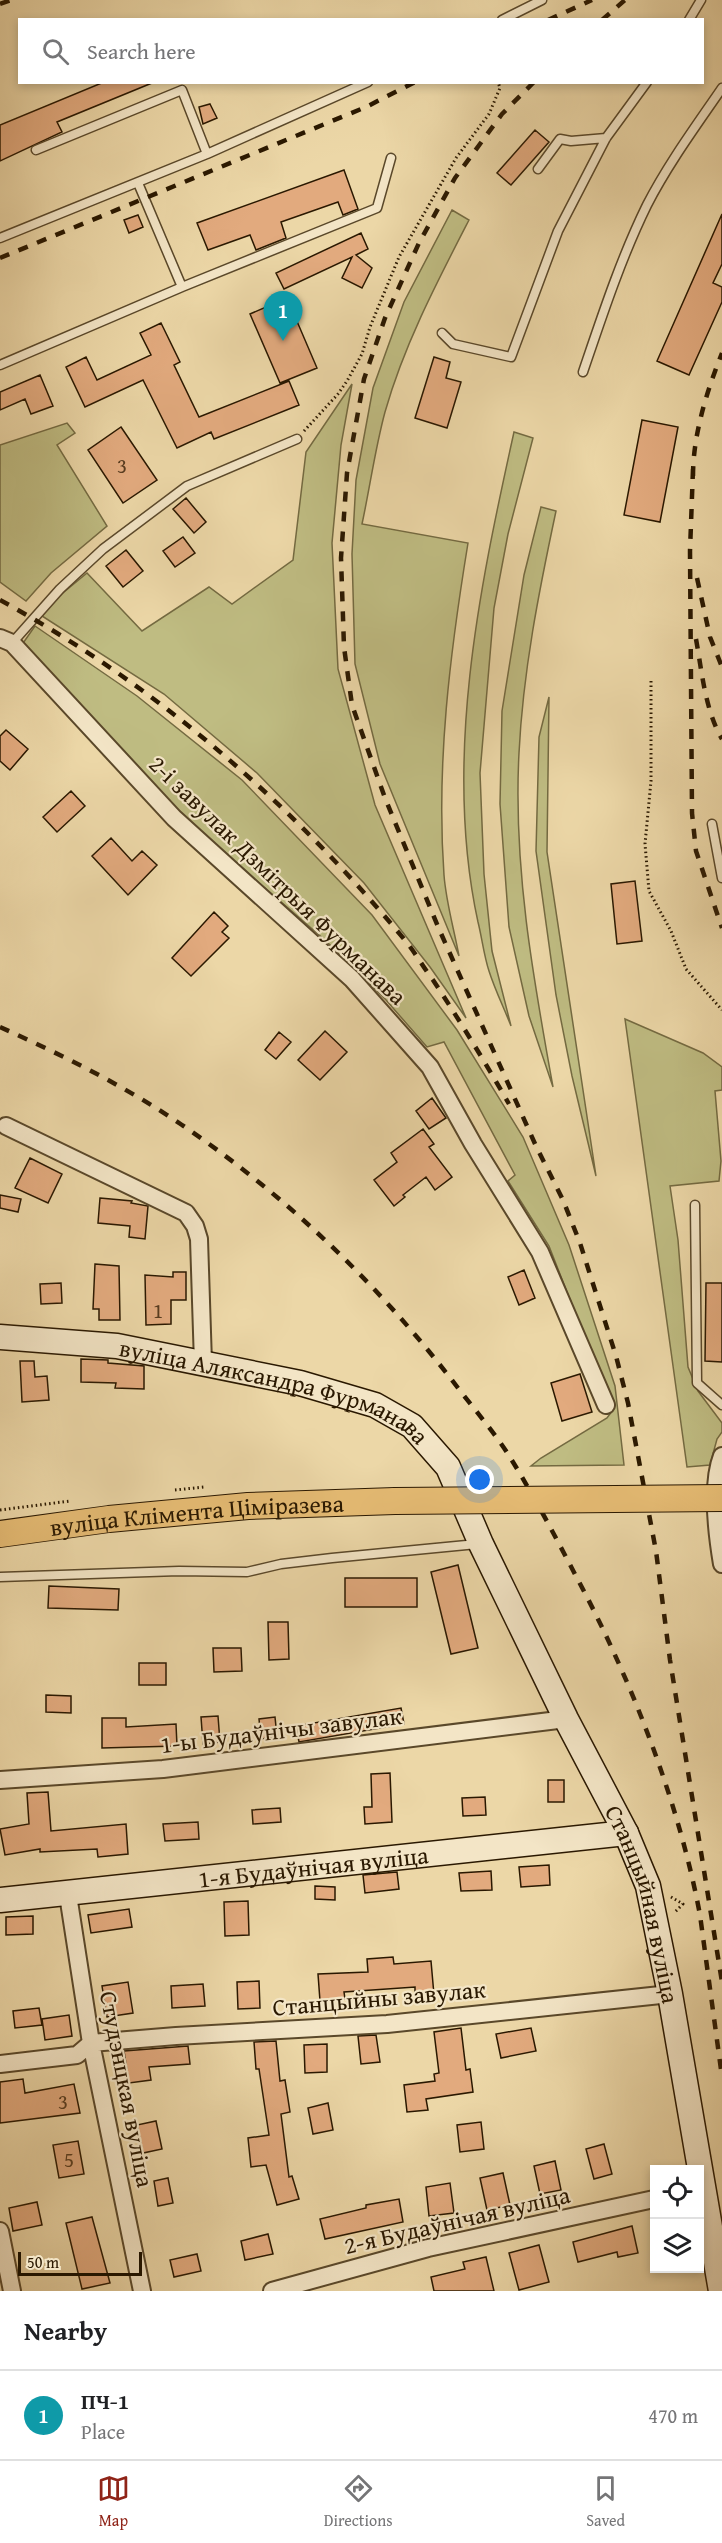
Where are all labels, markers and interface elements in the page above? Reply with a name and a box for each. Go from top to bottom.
search box [18,18,704,84]
icon: search [39,35,72,68]
text: Search here [87,35,196,67]
pin: 1 [264,292,302,341]
house number: 3 [117,450,127,481]
street label: 2-і завулак Дзмітрыя Фурманава [141,747,415,1013]
house number: 1 [153,1295,163,1326]
street label: вуліца Аляксандра Фурманава [116,1329,438,1452]
your location [465,1465,494,1494]
street label: вуліца Клімента Ціміразева [48,1485,345,1544]
street label: 1-ы Будаўнічы завулак [158,1698,404,1762]
street label: Станцыйная вуліца [597,1799,689,2007]
street label: 1-я Будаўнічая вуліца [196,1837,431,1896]
street label: Станцыйны завулак [271,1971,487,2025]
street label: Студэнцкая вуліца [91,1988,163,2191]
house number: 3 [58,2086,68,2117]
house number: 5 [64,2144,74,2175]
map controls [650,2165,704,2273]
button: locate [650,2165,704,2219]
street label: 2-я Будаўнічая вуліца [340,2177,574,2263]
button: layers [650,2219,704,2273]
scale bar [18,2249,142,2276]
text: 50 m [27,2250,59,2274]
text: Nearby [24,2311,107,2350]
text: ПЧ-1 [81,2385,129,2417]
text: 1 [38,2401,49,2430]
text: 470 m [648,2401,698,2430]
text: Place [81,2417,125,2446]
tab: Map [97,2472,130,2532]
tab: Directions [324,2472,393,2532]
tab: Saved [586,2472,625,2532]

